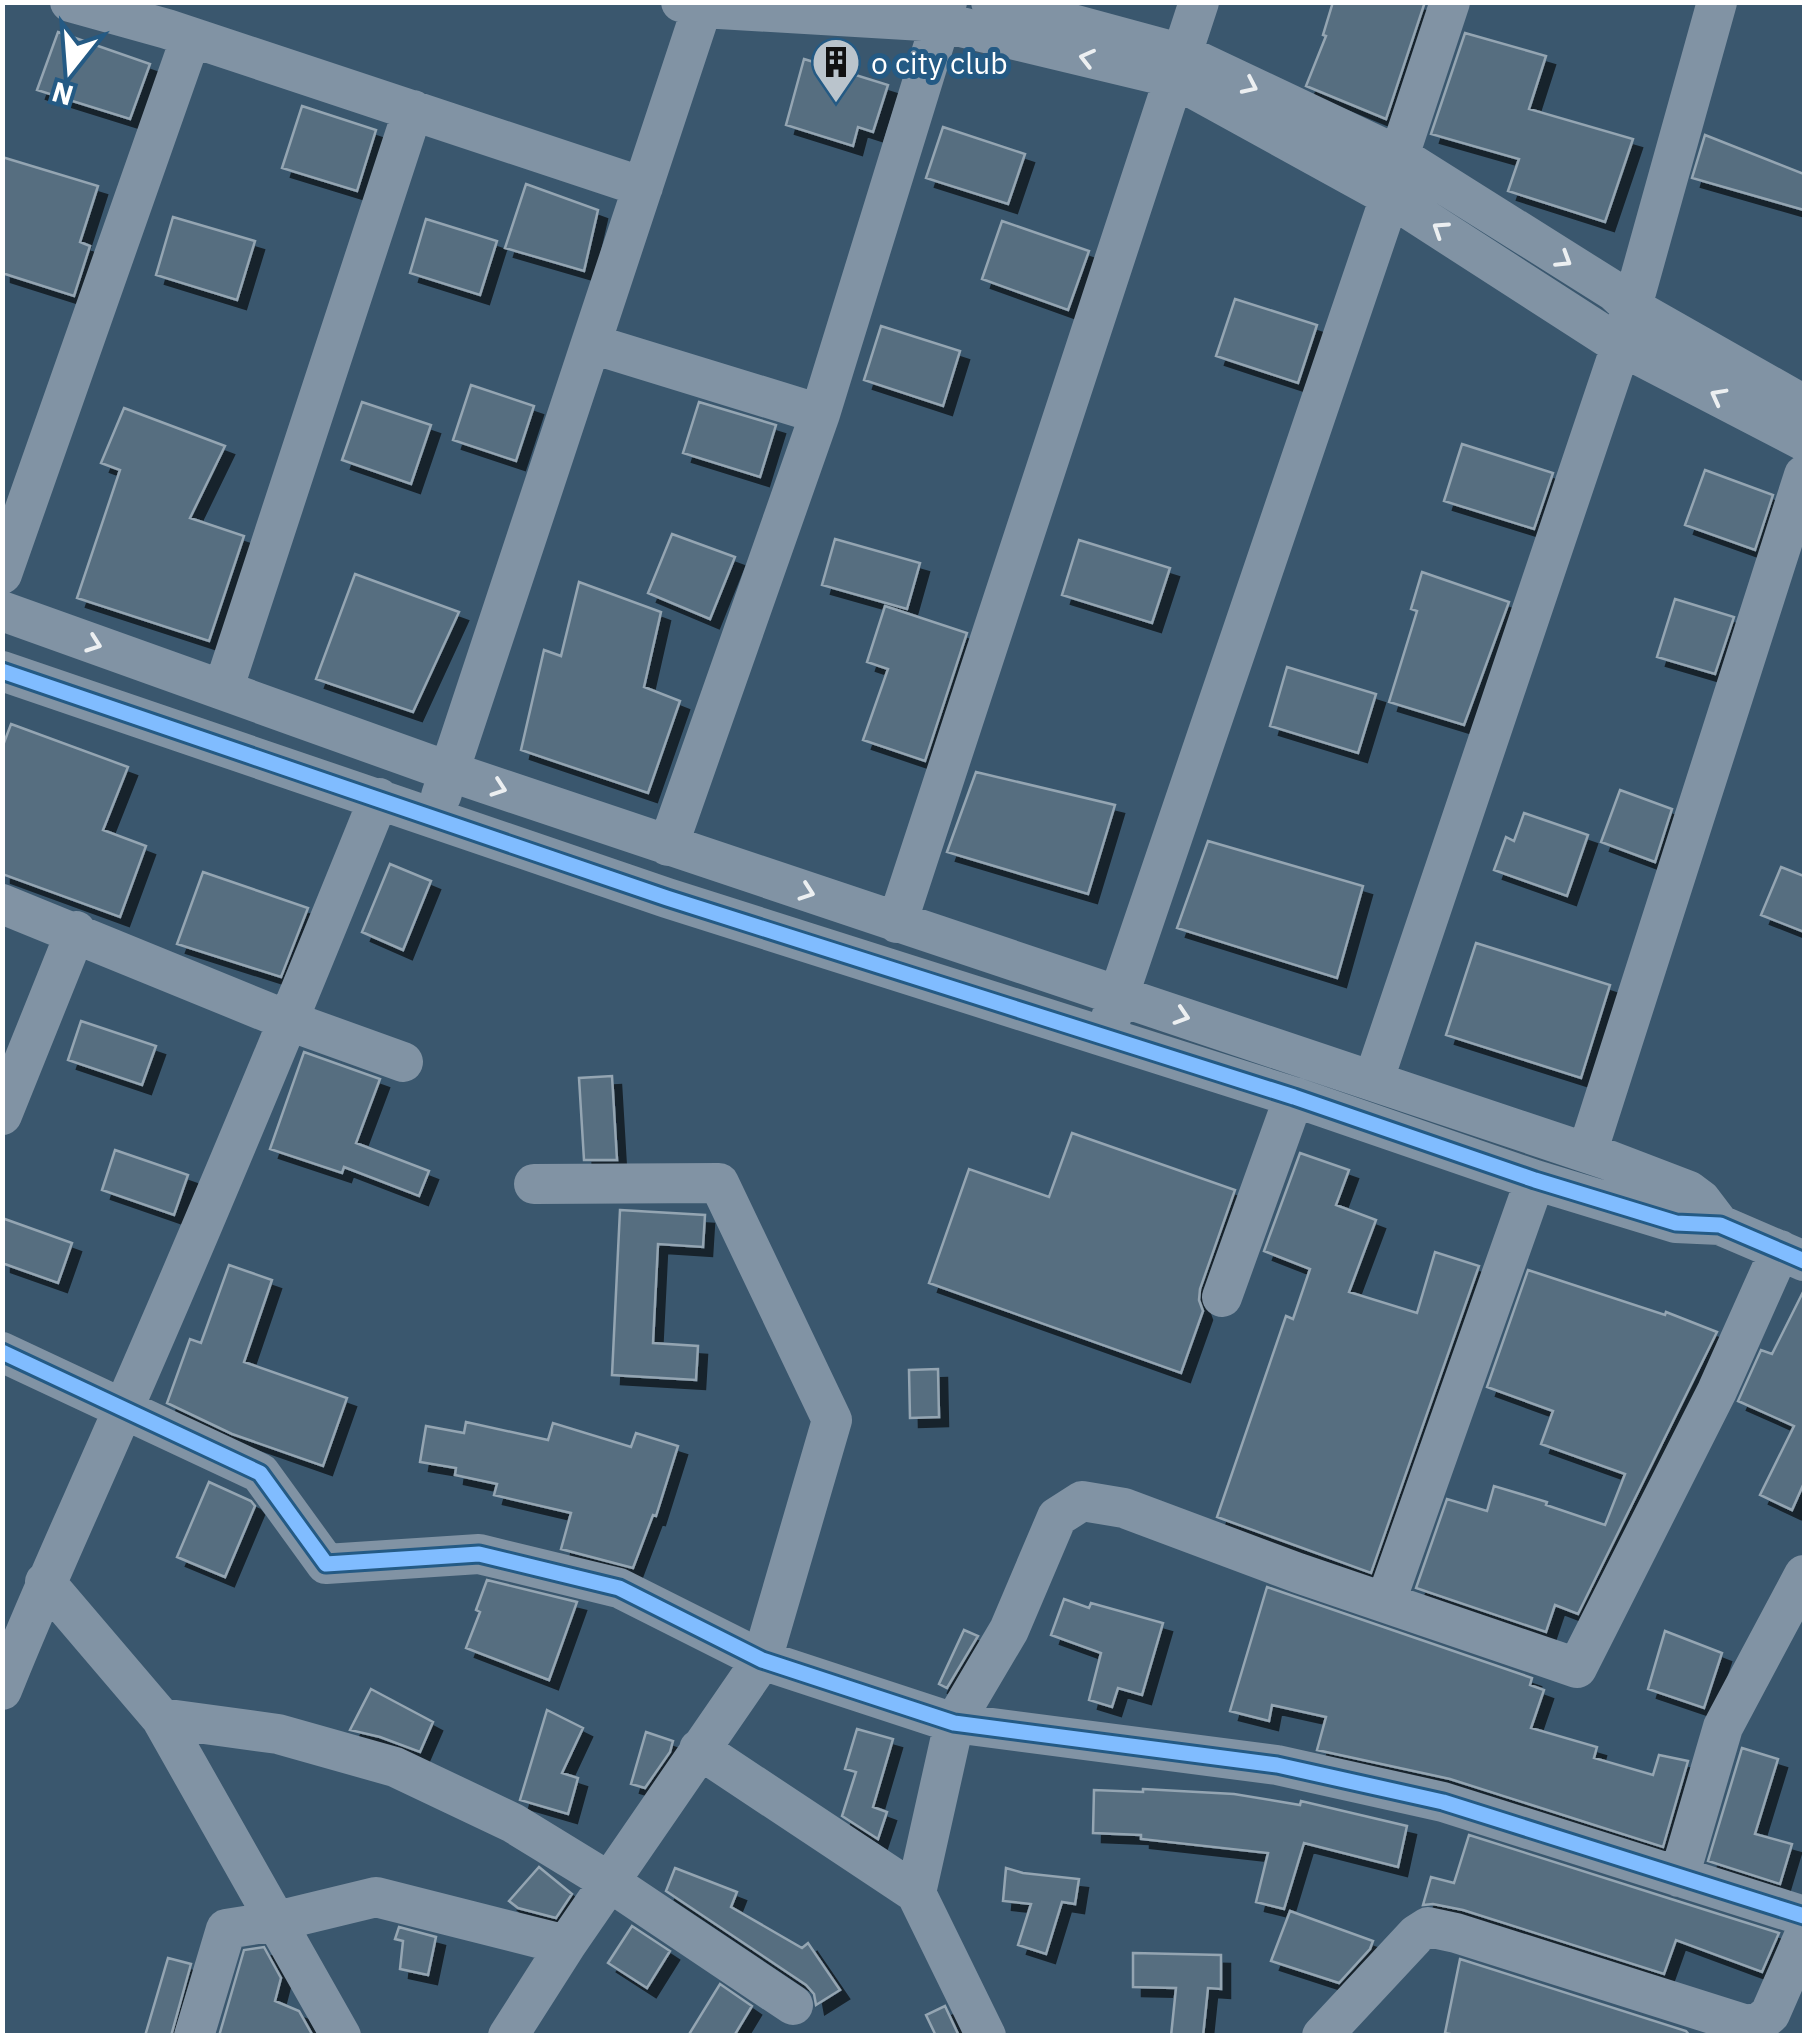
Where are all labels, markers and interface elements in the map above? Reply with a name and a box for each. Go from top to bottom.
north arrow [20,20,120,120]
building icon: o city club [810,36,862,104]
place label: o city club [871,43,1008,82]
one-way arrow [1079,48,1096,69]
one-way arrow [1240,73,1258,93]
text: N [47,74,78,115]
one-way arrow [1433,222,1451,241]
one-way arrow [1553,248,1571,267]
one-way arrow [1711,389,1729,408]
one-way arrow [85,632,102,653]
one-way arrow [490,777,507,797]
one-way arrow [798,881,815,901]
one-way arrow [1173,1005,1190,1025]

